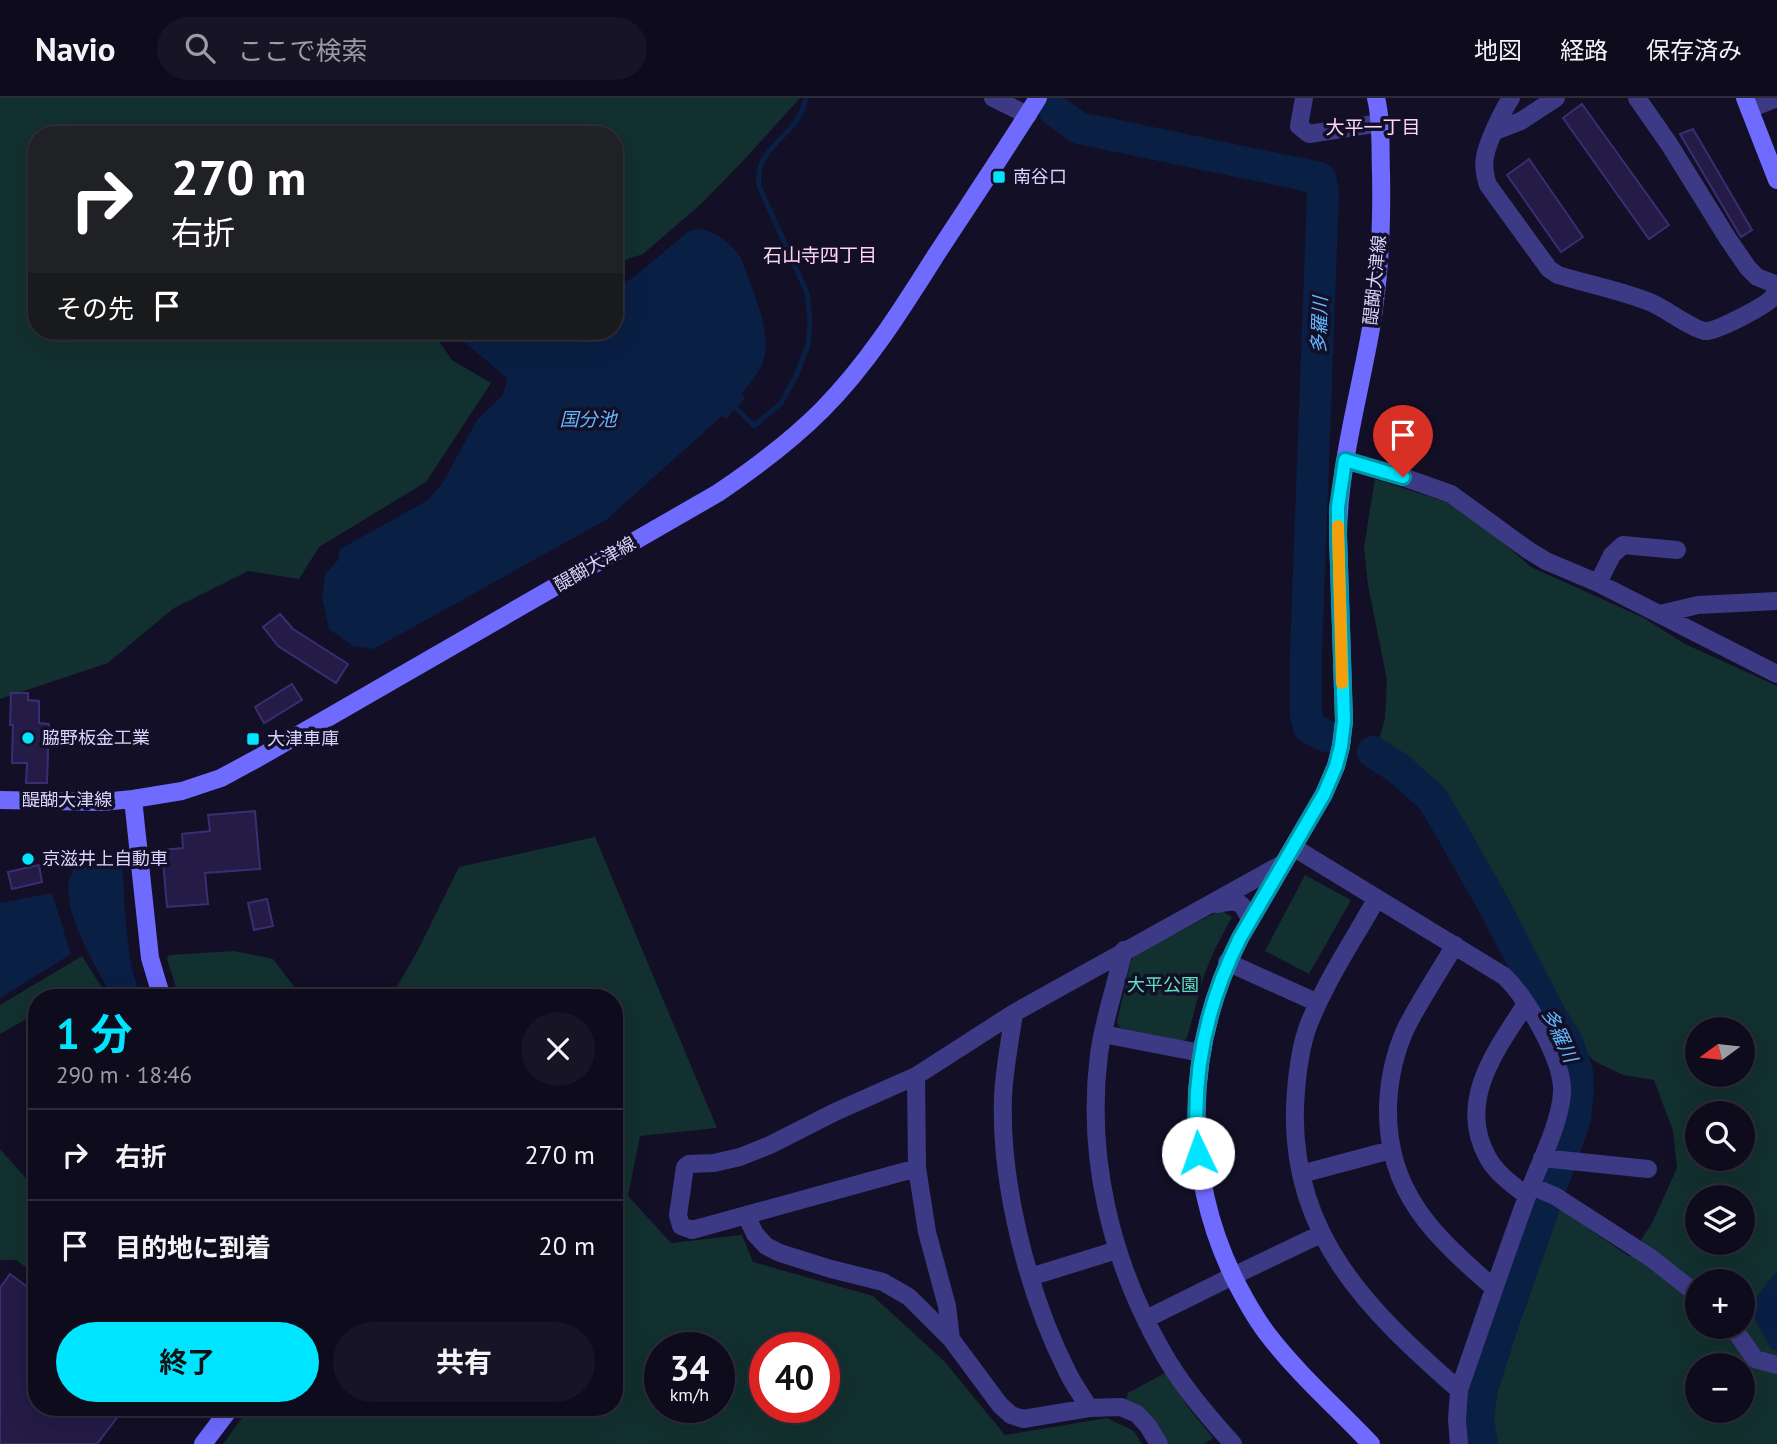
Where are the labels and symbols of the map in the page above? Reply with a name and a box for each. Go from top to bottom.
district label: 大平一丁目 [1325,115,1421,139]
place label: 南谷口 [1013,165,1067,188]
marker: 南谷口 [991,169,1007,185]
street label: 醍醐大津線 [1358,234,1391,326]
district label: 石山寺四丁目 [763,243,877,267]
water label: 多羅川 [1306,294,1332,354]
pin [1373,405,1433,477]
water label: 国分池 [559,407,618,431]
street label: 醍醐大津線 [550,531,639,596]
place label: 脇野板金工業 [42,726,150,749]
place label: 大津車庫 [267,727,339,750]
marker: 脇野板金工業 [20,730,36,746]
marker: 大津車庫 [245,731,261,747]
street label: 醍醐大津線 [22,788,112,811]
place label: 京滋井上自動車 [42,847,168,870]
marker: 京滋井上自動車 [20,851,36,867]
park label: 大平公園 [1127,973,1199,996]
water label: 多羅川 [1537,1004,1584,1068]
north arrow [1685,1017,1755,1087]
position arrow [1161,1116,1235,1190]
speed limit sign: 40 [749,1332,840,1423]

